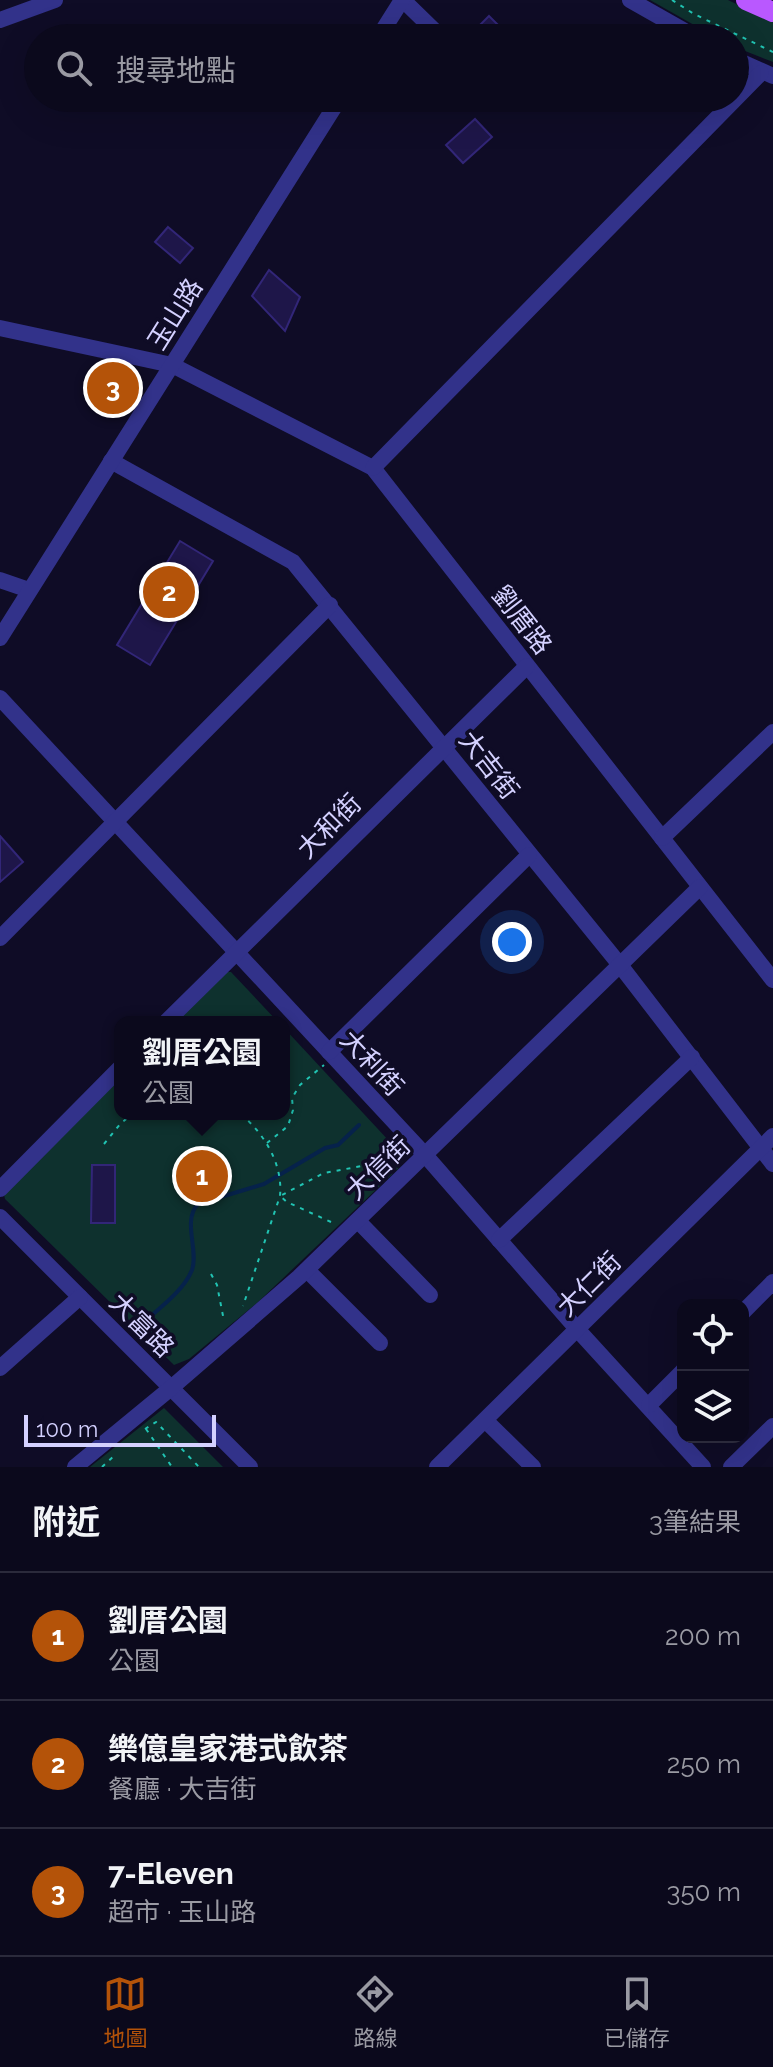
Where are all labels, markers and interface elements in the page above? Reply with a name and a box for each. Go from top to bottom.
search box [24,24,749,112]
icon: search [52,46,96,90]
text: 搜尋地點 [116,53,236,88]
street label: 玉山路 [142,273,208,355]
pin: 3 [87,358,139,418]
pin: 2 [143,562,195,622]
street label: 劉厝路 [486,580,558,660]
street label: 大吉街 [453,725,525,805]
street label: 大和街 [291,788,367,864]
your location [492,922,532,962]
popup [114,1016,290,1120]
street label: 大利街 [334,1024,410,1102]
text: 劉厝公園 [142,1035,262,1070]
text: 公園 [142,1078,194,1108]
street label: 大信街 [340,1130,416,1206]
pin: 1 [176,1146,228,1206]
street label: 大仁街 [551,1246,627,1322]
street label: 大富路 [104,1287,180,1363]
map controls [677,1299,749,1443]
button: locate [677,1299,749,1371]
button: layers [677,1371,749,1443]
scale bar [24,1411,216,1447]
text: 100 m [36,1416,98,1442]
text: 附近 [32,1502,100,1542]
text: 3筆結果 [649,1507,741,1537]
text: 劉厝公園 [108,1603,228,1638]
text: 1 [52,1621,64,1651]
text: 200 m [665,1621,741,1651]
text: 公園 [108,1646,160,1676]
text: 樂億皇家港式飲茶 [108,1731,348,1766]
text: 2 [51,1749,65,1779]
text: 250 m [667,1749,741,1779]
text: 餐廳 · 大吉街 [108,1774,256,1804]
text: 7-Eleven [108,1856,234,1891]
text: 3 [51,1877,65,1907]
text: 350 m [667,1877,741,1907]
text: 超市 · 玉山路 [108,1897,256,1927]
tab: 地圖 [103,1972,147,2052]
tab: 路線 [353,1972,398,2052]
tab: 已儲存 [604,1972,670,2052]

